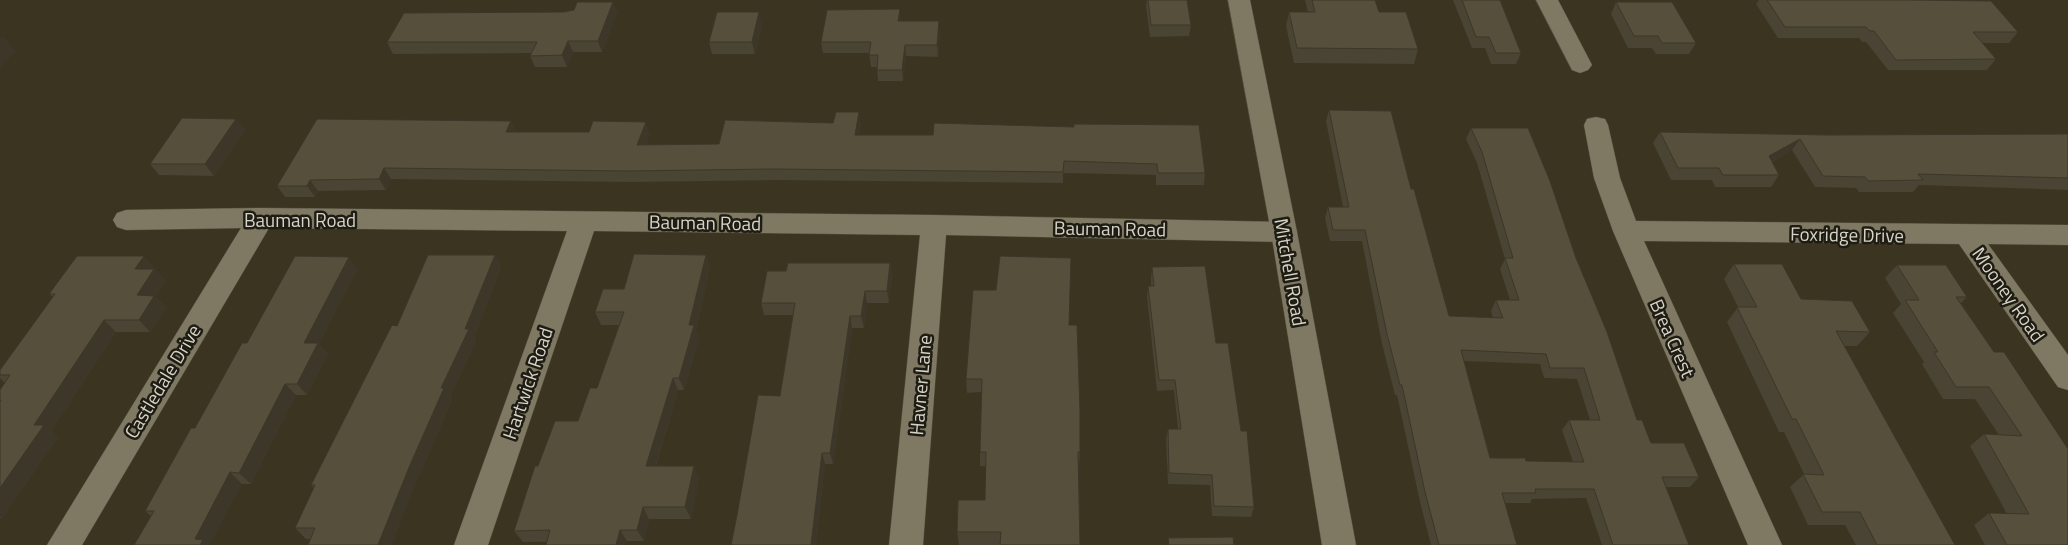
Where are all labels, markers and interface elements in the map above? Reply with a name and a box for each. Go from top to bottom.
street label: Bauman Road [244,205,356,234]
street label: Bauman Road [649,207,761,237]
street label: Bauman Road [1054,213,1166,243]
street label: Mitchell Road [1267,216,1315,328]
street label: Foxridge Drive [1790,219,1904,249]
street label: Mooney Road [1966,241,2052,347]
street label: Brea Crest [1643,294,1703,382]
street label: Castledale Drive [116,318,208,444]
street label: Hartwick Road [494,323,560,443]
street label: Havner Lane [901,334,939,436]

